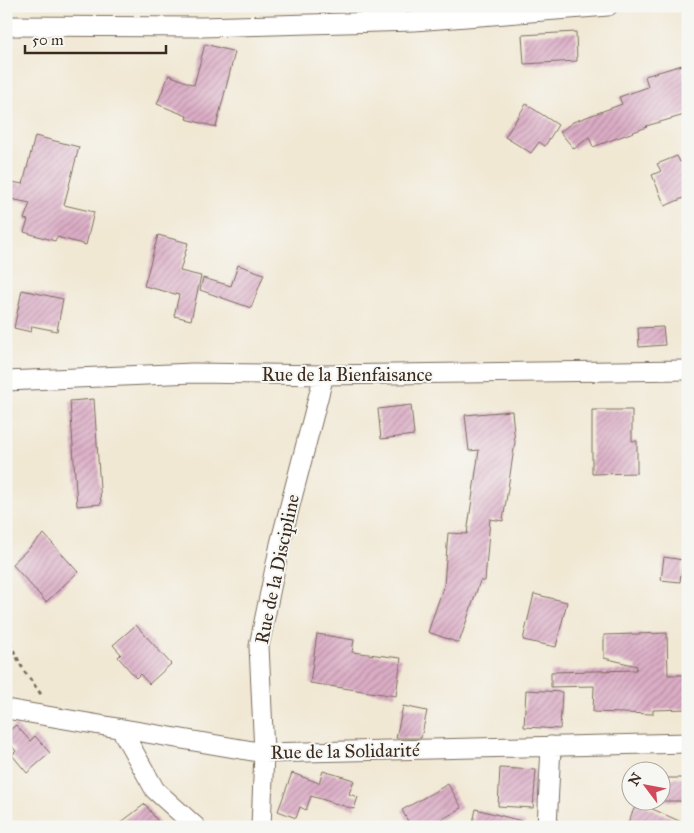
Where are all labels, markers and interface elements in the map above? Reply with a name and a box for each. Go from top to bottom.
scale bar [25,22,166,54]
text: 50 m [32,31,64,49]
street label: Rue de la Bienfaisance [262,363,432,386]
street label: Rue de la Discipline [250,492,304,646]
street label: Rue de la Solidarité [270,738,420,764]
north arrow [622,760,672,810]
text: N [625,770,646,789]

